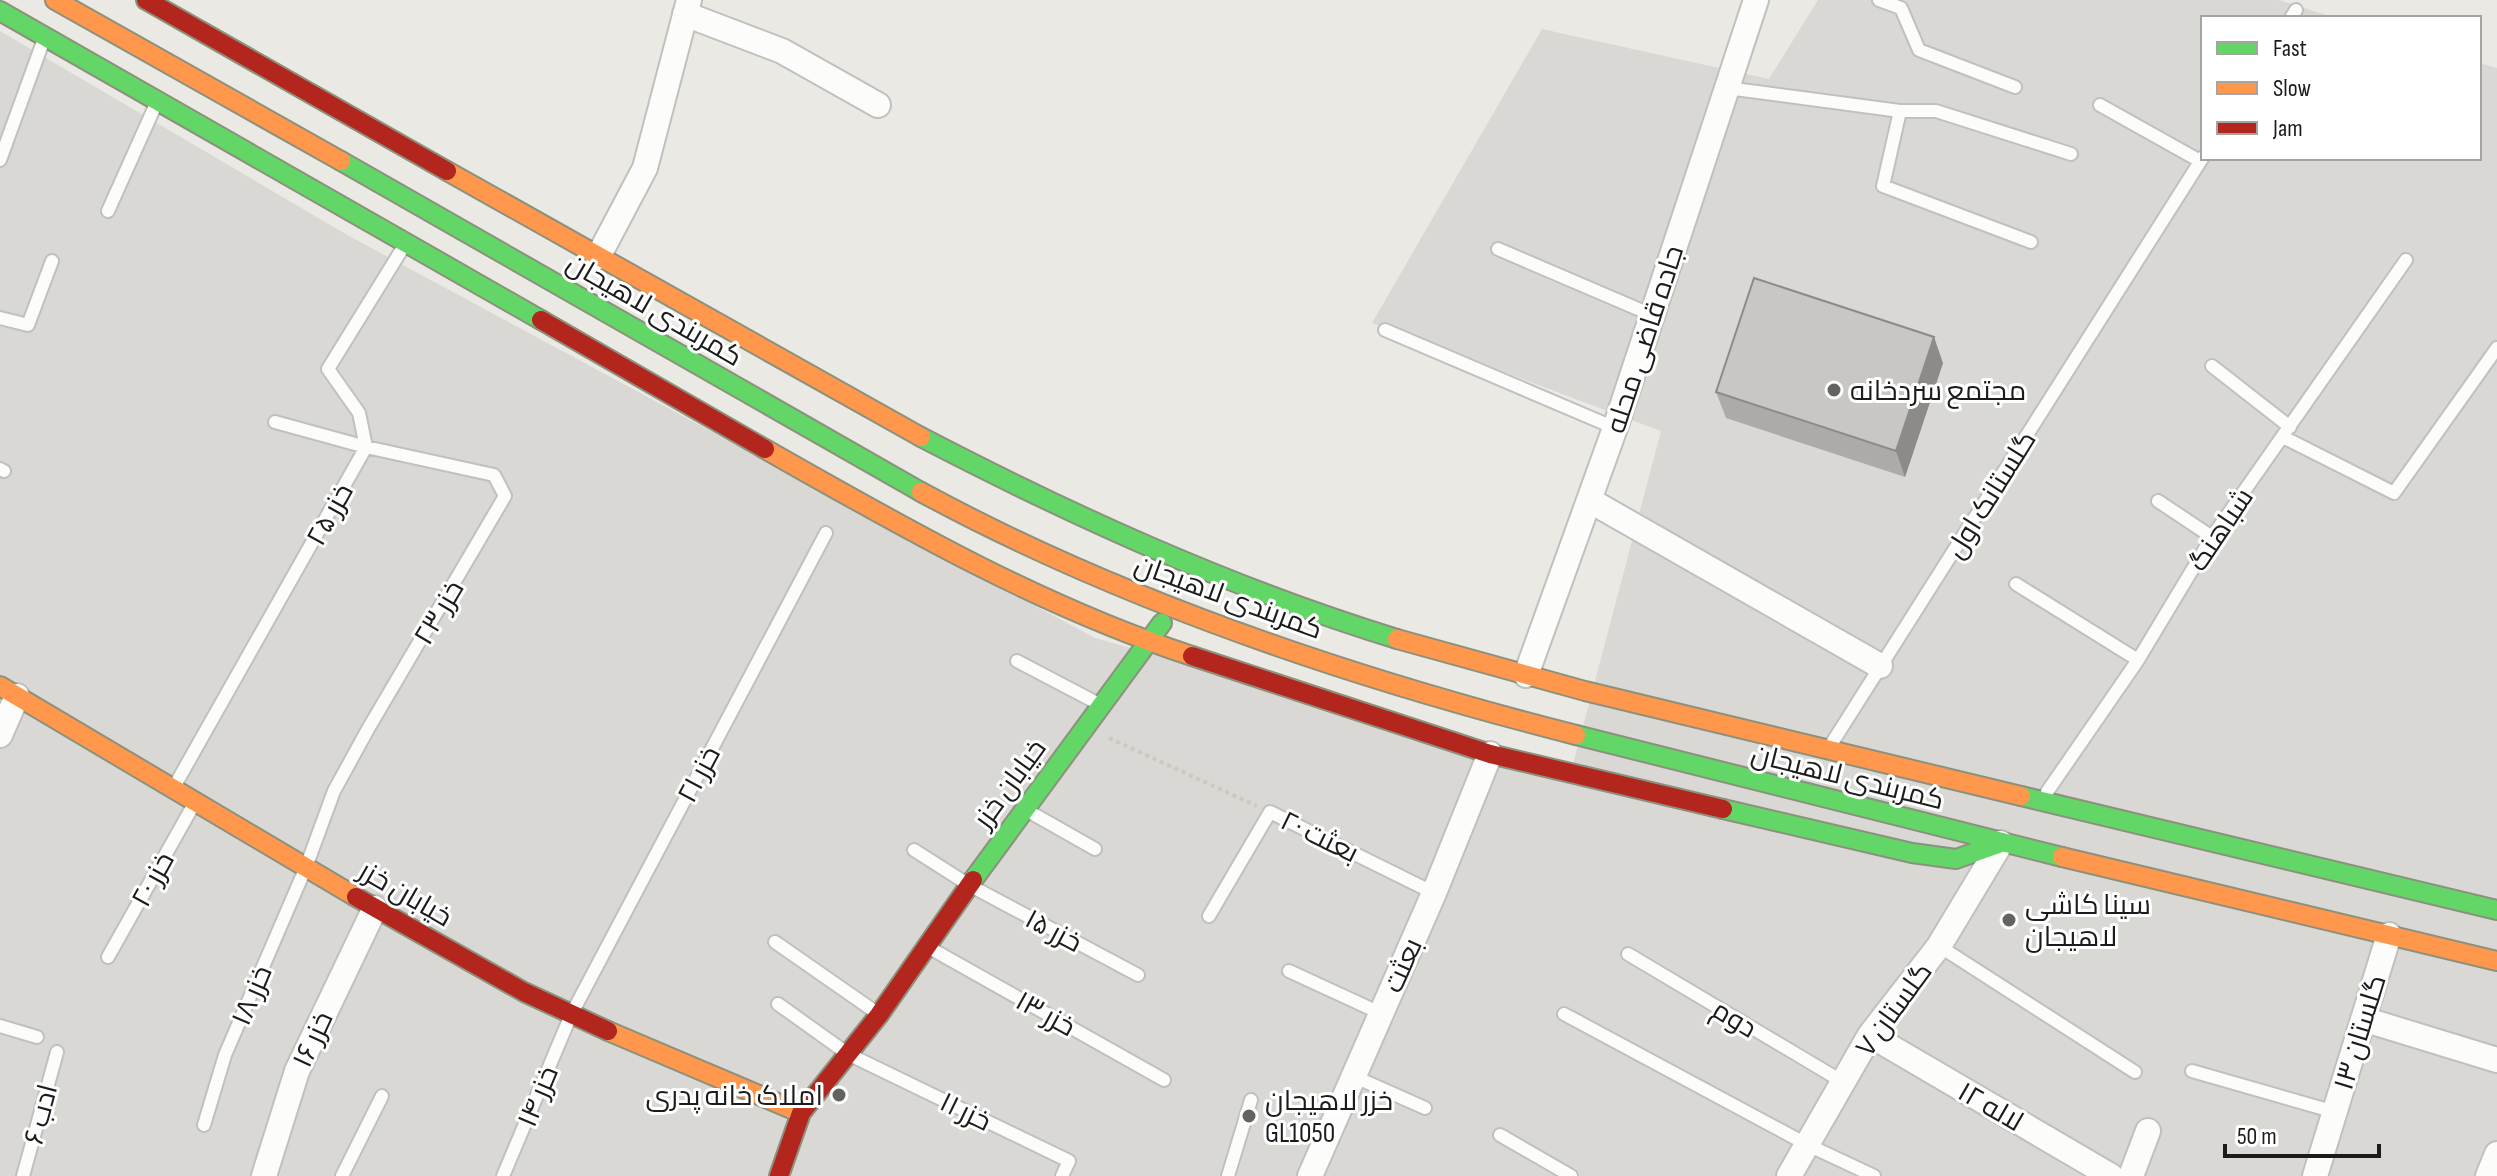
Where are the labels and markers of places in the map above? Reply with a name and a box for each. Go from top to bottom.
place label: مجتمع سردخانه [1850,375,2026,409]
marker: مجتمع سردخانه [1825,381,1843,399]
place label: سینا کاشی لاهیجان [2025,889,2151,954]
marker: سینا کاشی لاهیجان [2000,911,2018,929]
place label: املاک خانه پدری [645,1080,823,1114]
place label: خزر لاهیجان GL1050 [1265,1085,1393,1150]
marker: املاک خانه پدری [830,1086,848,1104]
marker: خزر لاهیجان GL1050 [1240,1107,1258,1125]

